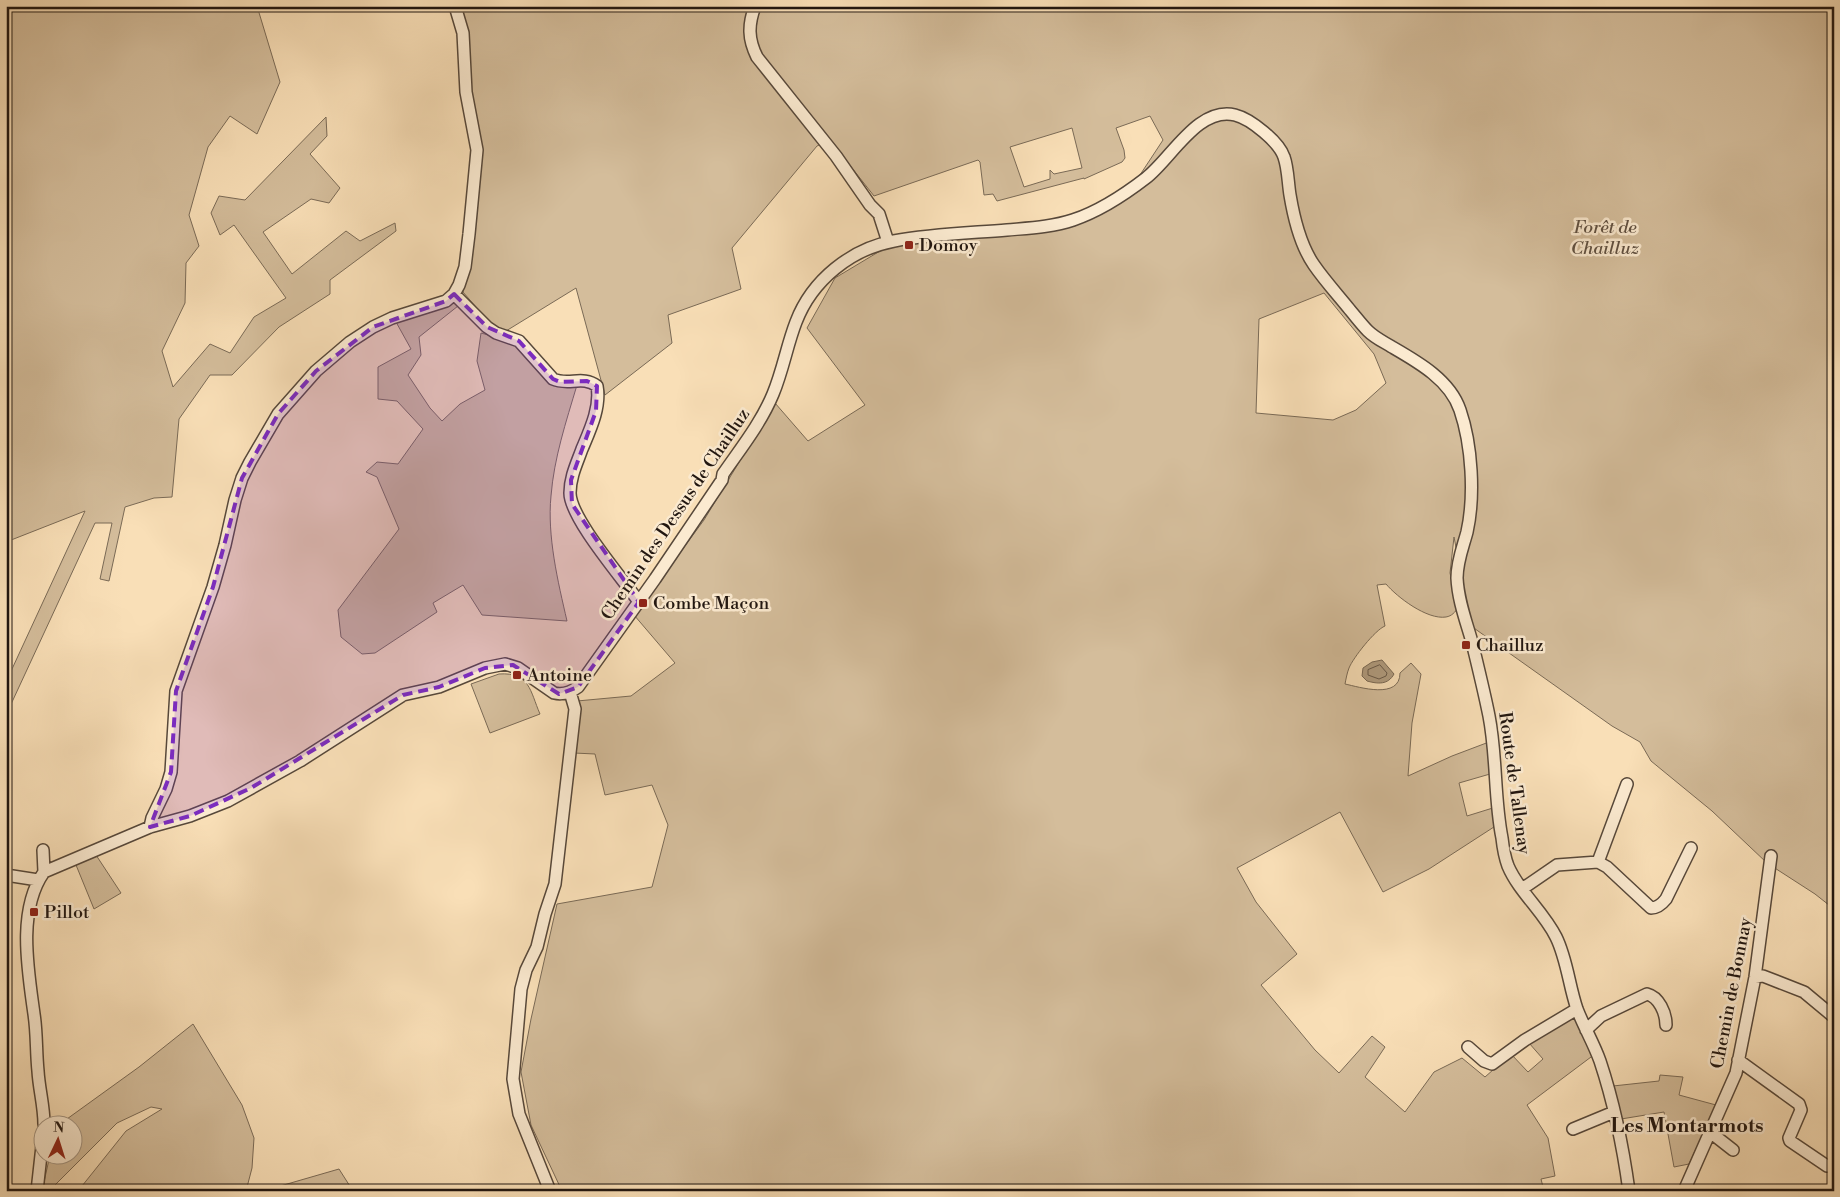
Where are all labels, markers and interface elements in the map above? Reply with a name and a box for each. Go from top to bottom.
park label: Forêt de Chailluz [1571,216,1640,260]
place label: Domoy [919,234,978,257]
marker: Domoy [903,239,915,251]
street label: Chemin des Dessus de Chailluz [596,404,755,625]
place label: Combe Maçon [653,592,770,615]
marker: Combe Maçon [637,597,649,609]
place label: Chailluz [1476,634,1544,657]
marker: Chailluz [1460,639,1472,651]
place label: Antoine [526,664,592,687]
marker: Antoine [511,669,523,681]
street label: Route de Tallenay [1493,710,1536,856]
place label: Pillot [44,901,90,924]
marker: Pillot [28,906,40,918]
street label: Chemin de Bonnay [1706,915,1757,1071]
north arrow [32,1114,82,1164]
district label: Les Montarmots [1610,1114,1764,1139]
text: N [53,1119,65,1137]

